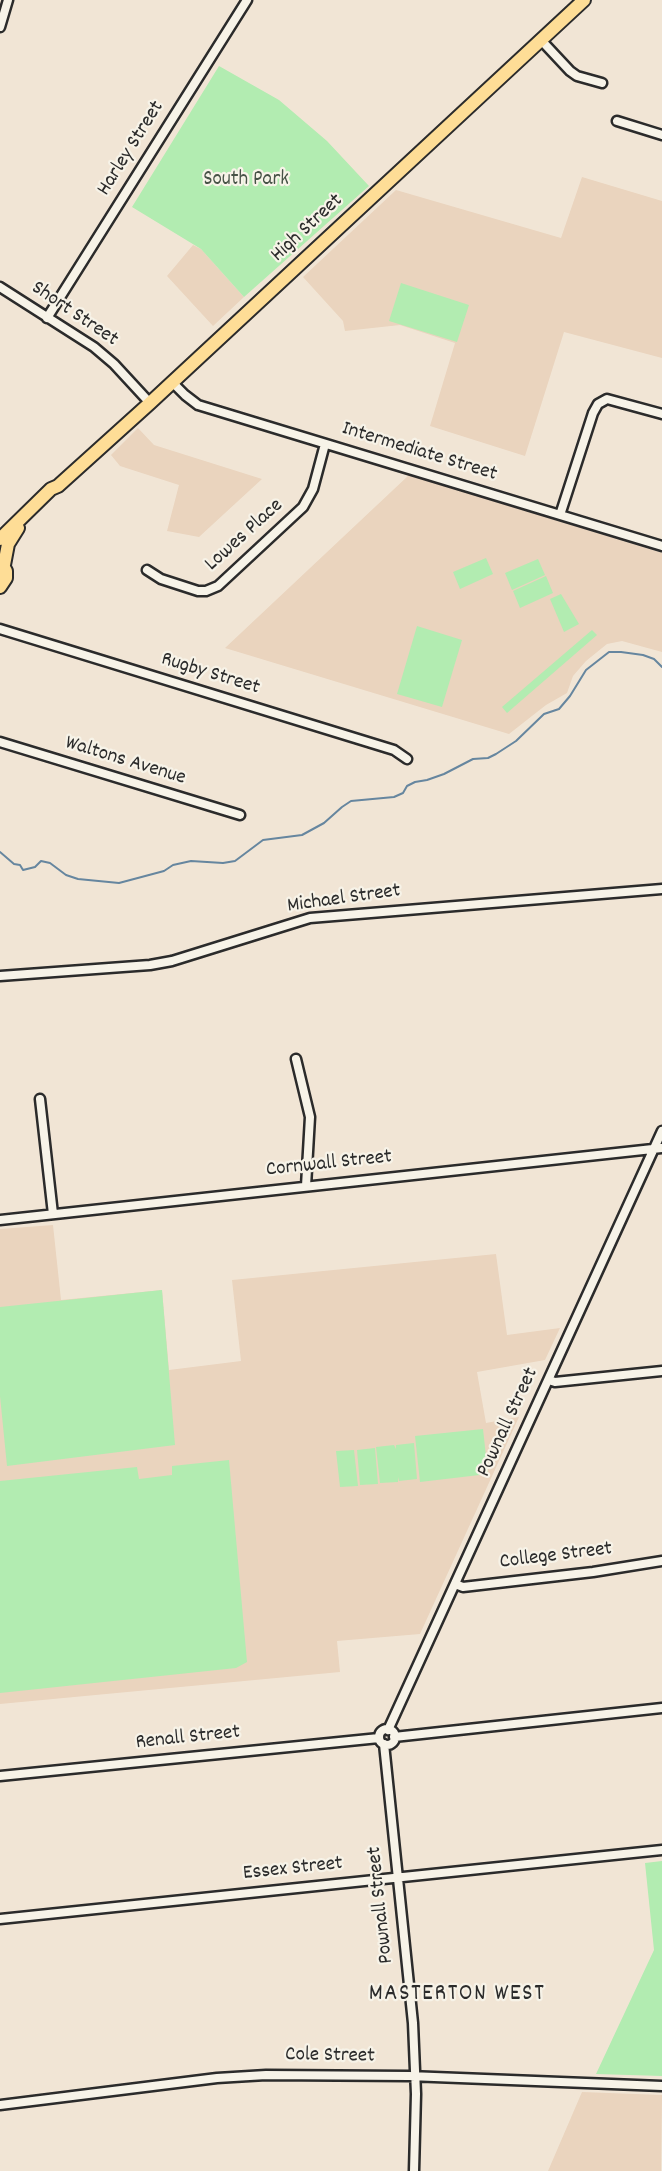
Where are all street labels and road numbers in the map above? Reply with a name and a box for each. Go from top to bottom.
street label: Harley Street [93,97,171,201]
street label: High Street [267,189,349,269]
street label: Short Street [26,277,122,353]
street label: Intermediate Street [338,417,500,489]
street label: Lowes Place [201,494,289,578]
street label: Rugby Street [158,648,262,702]
street label: Waltons Avenue [62,732,188,792]
street label: Michael Street [286,880,402,920]
street label: Cornwall Street [265,1146,393,1184]
street label: Pownall Street [473,1364,545,1482]
street label: College Street [498,1538,614,1576]
street label: Renall Street [135,1721,241,1757]
street label: Pownall Street [363,1845,401,1965]
street label: Essex Street [242,1852,344,1888]
street label: Cole Street [285,2044,375,2070]

